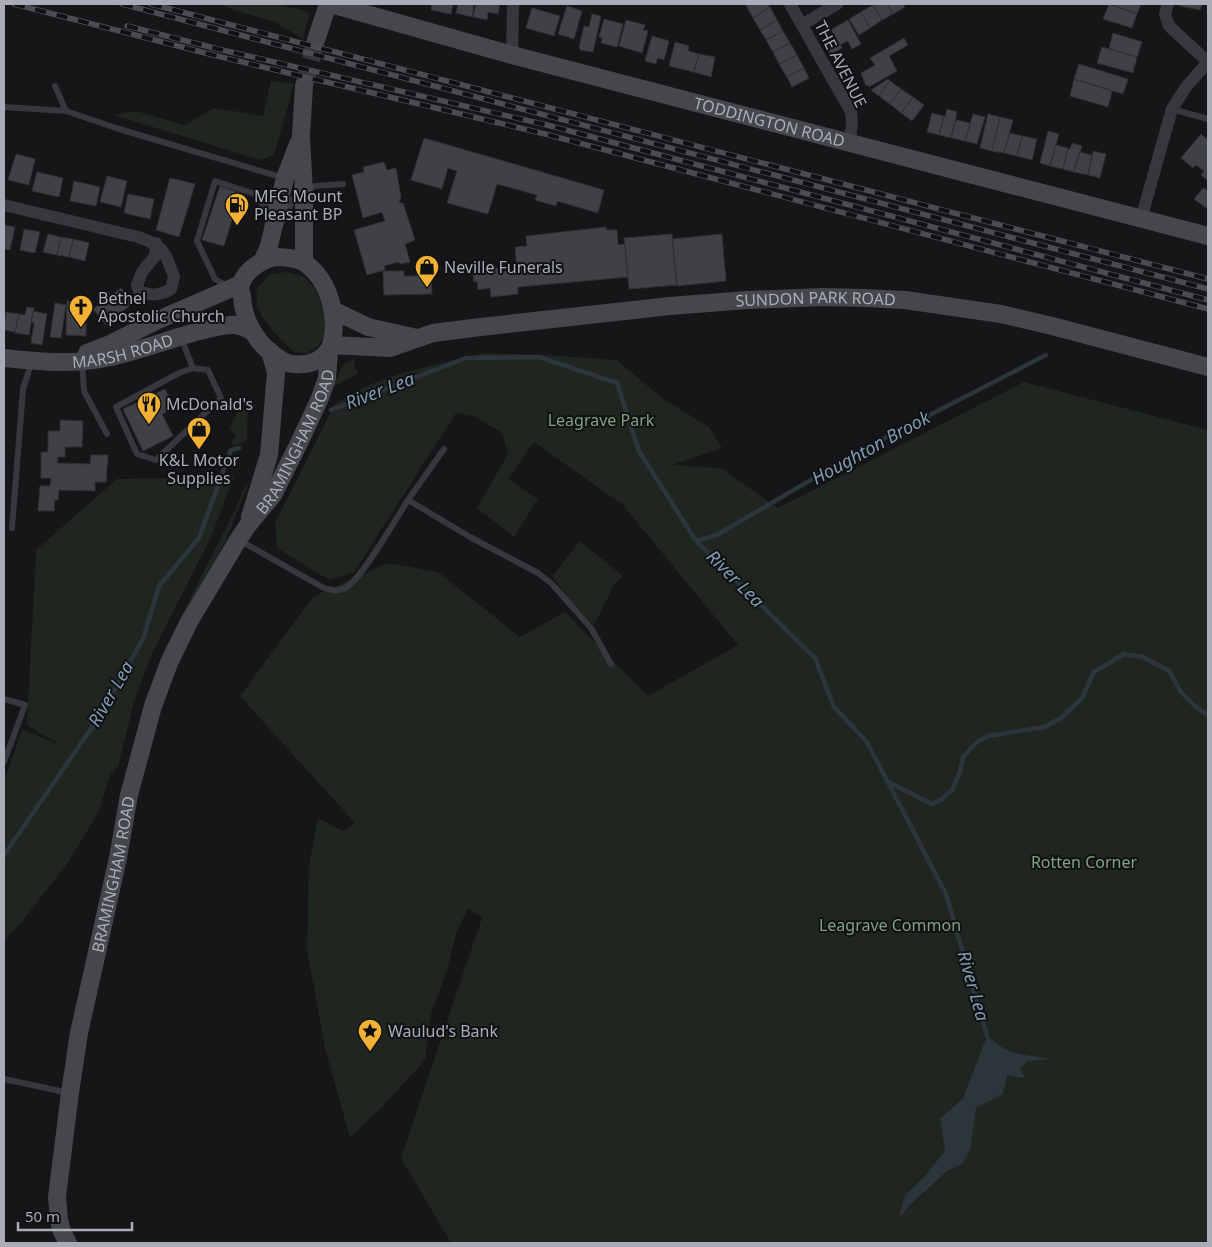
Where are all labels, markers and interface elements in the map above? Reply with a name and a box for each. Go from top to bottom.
street label: THE AVENUE [810,17,872,111]
street label: TODDINGTON ROAD [692,92,847,152]
place label: MFG Mount Pleasant BP [254,185,343,225]
fuel station icon: MFG Mount Pleasant BP [224,192,250,226]
shop icon: Neville Funerals [414,254,440,288]
place label: Neville Funerals [444,256,563,278]
street label: SUNDON PARK ROAD [735,286,896,312]
place label: Bethel Apostolic Church [98,287,225,327]
church icon: Bethel Apostolic Church [68,294,94,328]
street label: MARSH ROAD [71,328,176,373]
water label: River Lea [342,366,418,414]
street label: BRAMINGHAM ROAD [251,369,339,519]
restaurant icon: McDonald's [136,391,162,425]
place label: McDonald's [166,393,253,415]
water label: Houghton Brook [807,404,935,490]
park label: Leagrave Park [548,409,655,431]
shop icon: K&L Motor Supplies [186,416,212,450]
place label: K&L Motor Supplies [159,449,240,489]
water label: River Lea [702,544,770,612]
water label: River Lea [82,656,139,731]
street label: BRAMINGHAM ROAD [86,794,140,954]
park label: Rotten Corner [1031,851,1137,873]
park label: Leagrave Common [819,914,961,936]
water label: River Lea [953,948,995,1024]
place icon: Waulud's Bank [357,1018,383,1052]
place label: Waulud's Bank [388,1020,498,1042]
scale bar [18,1200,131,1232]
text: 50 m [25,1206,60,1226]

